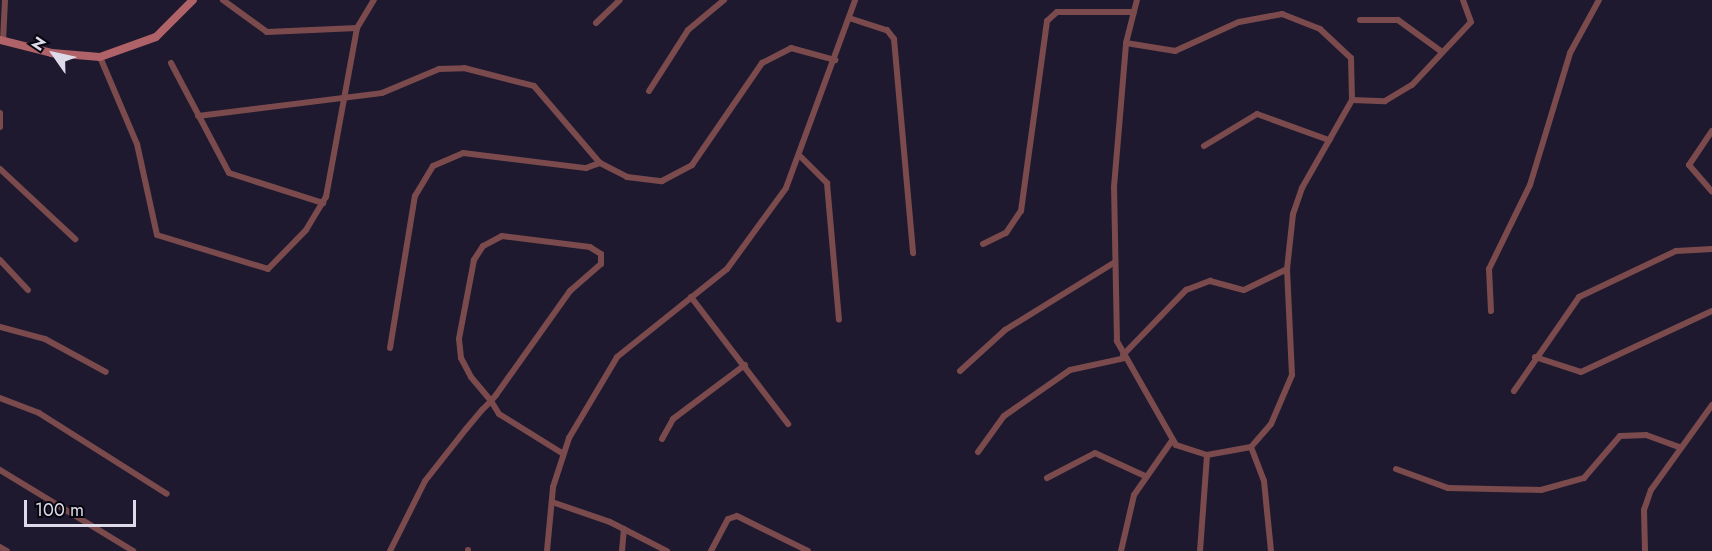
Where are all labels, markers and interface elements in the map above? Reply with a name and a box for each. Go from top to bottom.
north arrow [24,24,84,84]
text: N [26,32,52,55]
scale bar [27,488,140,526]
text: 100 m [35,497,84,523]

